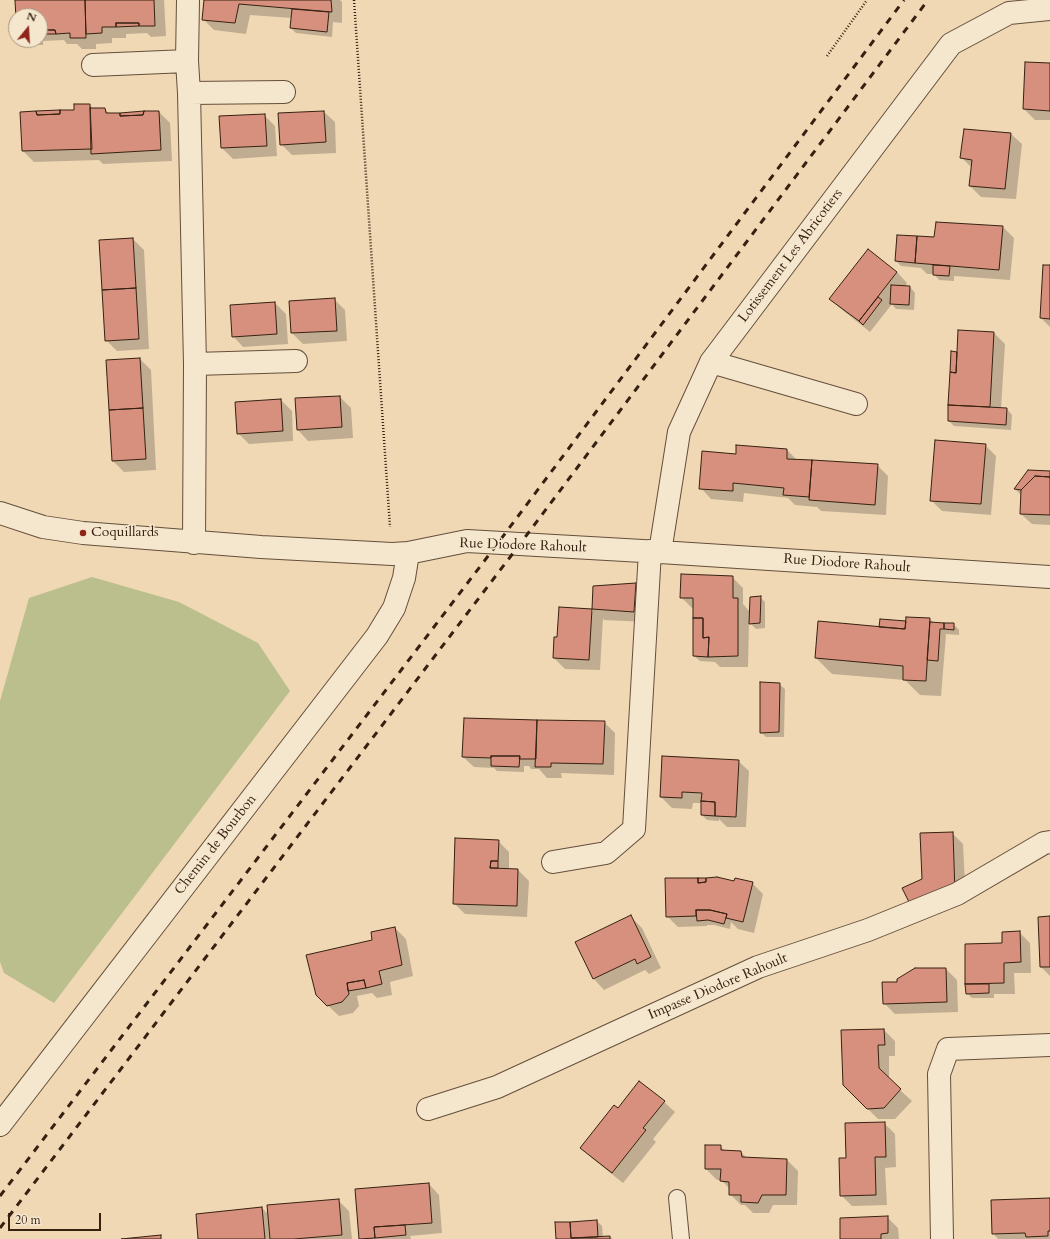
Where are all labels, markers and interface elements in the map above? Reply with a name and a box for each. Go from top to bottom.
north arrow [8,8,48,48]
text: N [25,8,38,26]
street label: Lotissement Les Abricotiers [735,186,847,326]
place label: Coquillards [91,525,159,541]
marker: Coquillards [78,528,88,538]
street label: Rue Diodore Rahoult [459,535,587,557]
street label: Rue Diodore Rahoult [783,551,911,577]
street label: Chemin de Bourbon [172,791,260,899]
street label: Impasse Diodore Rahoult [646,950,790,1024]
scale bar [10,1205,103,1231]
text: 20 m [15,1212,41,1228]

